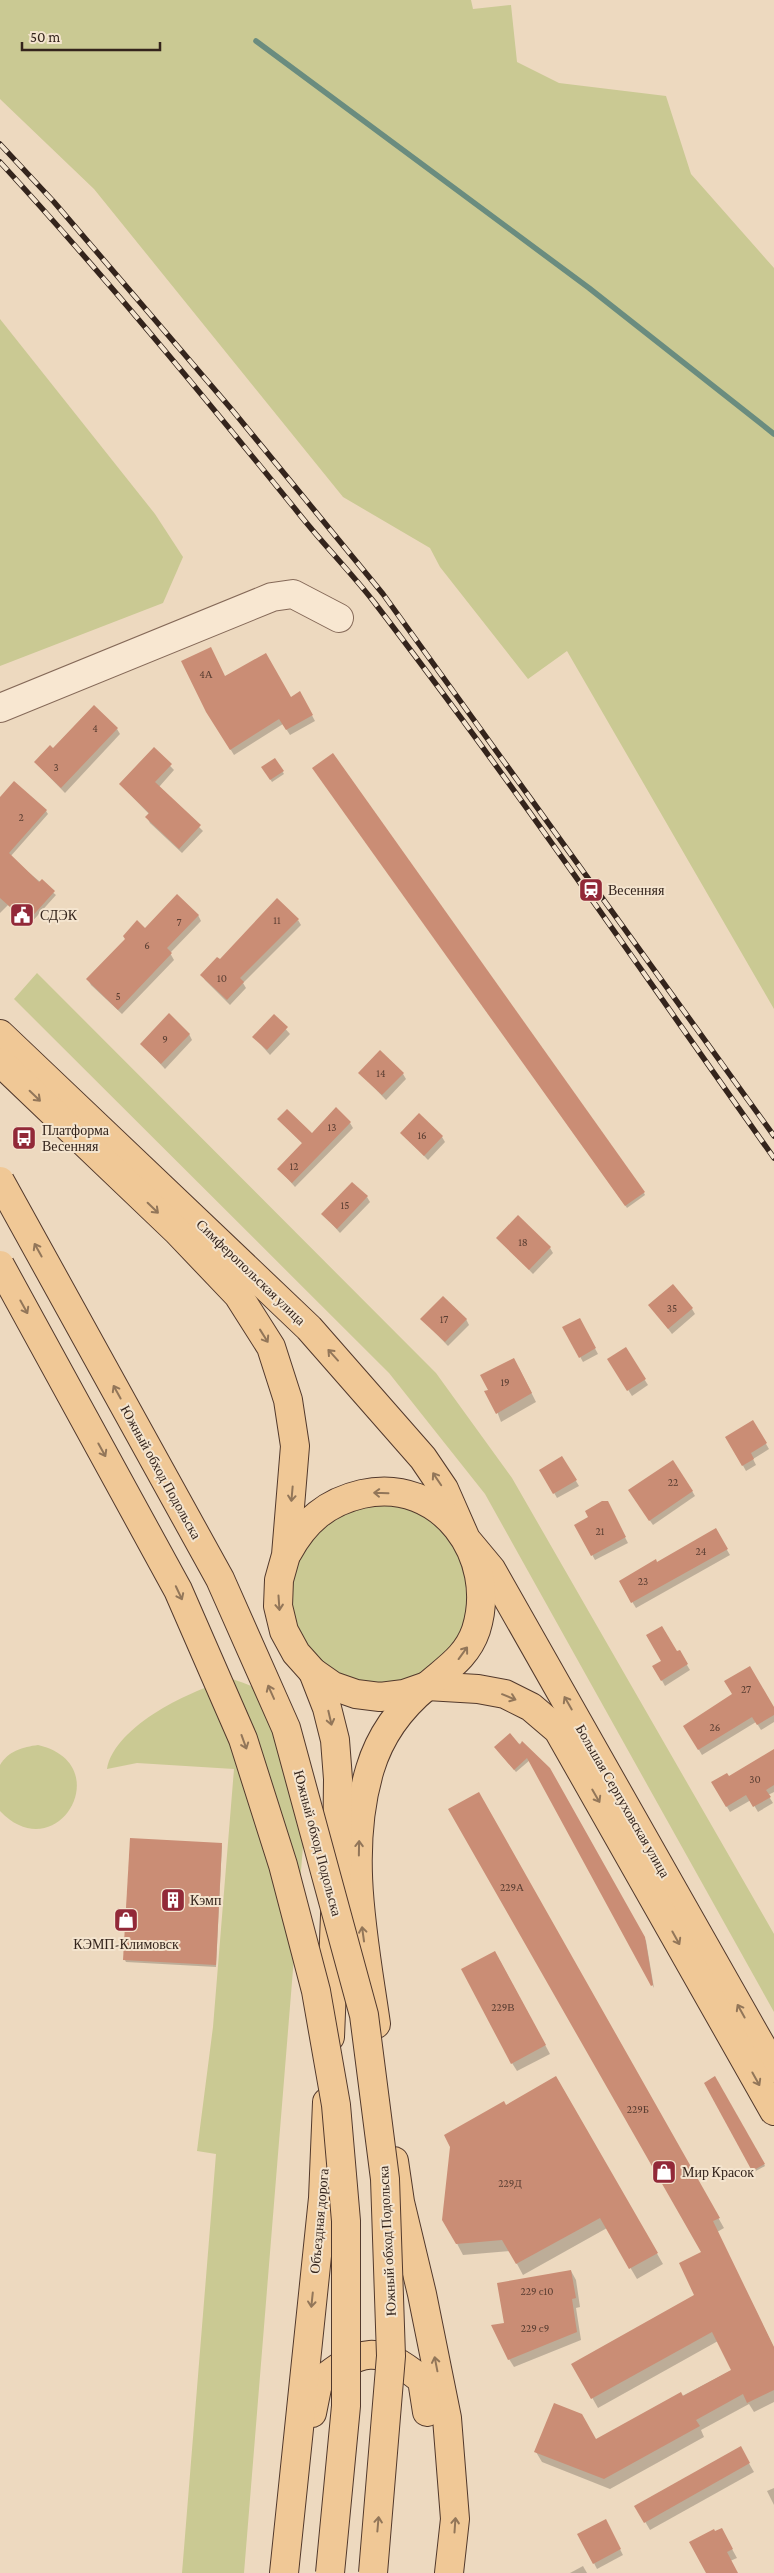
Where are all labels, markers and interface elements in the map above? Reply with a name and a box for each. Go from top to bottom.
scale bar [22,20,160,52]
text: 50 m [30,29,60,45]
house number: 4А [199,668,213,680]
house number: 4 [92,722,98,734]
house number: 3 [53,761,59,773]
house number: 2 [18,811,24,823]
station icon: Весенняя [578,877,604,903]
place label: Весенняя [608,882,665,898]
public building icon: СДЭК [9,902,35,928]
place label: СДЭК [40,907,78,923]
house number: 11 [273,914,281,926]
house number: 7 [176,916,182,928]
house number: 6 [144,939,150,951]
house number: 10 [217,972,227,984]
house number: 5 [115,990,121,1002]
house number: 9 [162,1033,168,1045]
house number: 14 [376,1067,386,1079]
one-way arrow [29,1090,42,1102]
house number: 13 [328,1121,336,1133]
place label: Платформа Весенняя [42,1122,110,1154]
bus stop icon: Платформа Весенняя [11,1125,37,1151]
house number: 16 [417,1129,427,1141]
house number: 12 [290,1160,298,1172]
house number: 15 [341,1199,349,1211]
one-way arrow [147,1202,159,1214]
street label: Симферопольская улица [193,1216,309,1329]
house number: 18 [518,1236,528,1248]
one-way arrow [33,1243,43,1257]
one-way arrow [19,1300,29,1315]
house number: 35 [667,1302,677,1314]
house number: 17 [440,1313,448,1325]
one-way arrow [260,1329,270,1343]
one-way arrow [327,1348,339,1361]
house number: 19 [500,1376,510,1388]
one-way arrow [112,1385,121,1400]
street label: Южный обход Подольска [117,1402,205,1542]
one-way arrow [97,1442,107,1457]
one-way arrow [432,1472,442,1486]
house number: 22 [668,1476,678,1488]
one-way arrow [287,1485,297,1501]
one-way arrow [373,1488,389,1497]
house number: 21 [596,1525,605,1537]
house number: 24 [696,1545,707,1557]
house number: 23 [638,1575,648,1587]
one-way arrow [175,1585,185,1600]
one-way arrow [274,1595,284,1611]
one-way arrow [457,1647,468,1661]
house number: 27 [741,1683,751,1695]
one-way arrow [265,1685,275,1700]
one-way arrow [501,1693,516,1702]
one-way arrow [562,1696,572,1711]
one-way arrow [325,1710,335,1726]
house number: 26 [710,1721,720,1733]
street label: Большая Серпуховская улица [573,1722,674,1881]
one-way arrow [240,1734,249,1749]
street label: Южный обход Подольска [291,1768,345,1919]
house number: 30 [749,1773,761,1785]
one-way arrow [591,1789,601,1804]
one-way arrow [354,1841,364,1857]
house number: 229А [500,1881,524,1893]
building icon: Кэмп [160,1887,186,1913]
place label: Кэмп [190,1892,222,1908]
shop icon: КЭМП-Климовск [113,1907,139,1933]
one-way arrow [358,1926,368,1942]
one-way arrow [671,1930,681,1945]
place label: КЭМП-Климовск [73,1936,179,1952]
house number: 229В [491,2001,515,2013]
one-way arrow [736,2004,746,2018]
one-way arrow [751,2072,761,2087]
house number: 229Б [627,2103,649,2115]
shop icon: Мир Красок [651,2159,677,2185]
place label: Мир Красок [682,2164,754,2180]
street label: Южный обход Подольска [375,2165,399,2317]
street label: Объездная дорога [306,2167,332,2274]
house number: 229Д [498,2177,522,2189]
house number: 229 с10 [521,2285,553,2297]
one-way arrow [307,2292,317,2308]
house number: 229 с9 [521,2322,549,2334]
one-way arrow [431,2356,441,2372]
one-way arrow [373,2517,382,2533]
one-way arrow [450,2517,459,2533]

